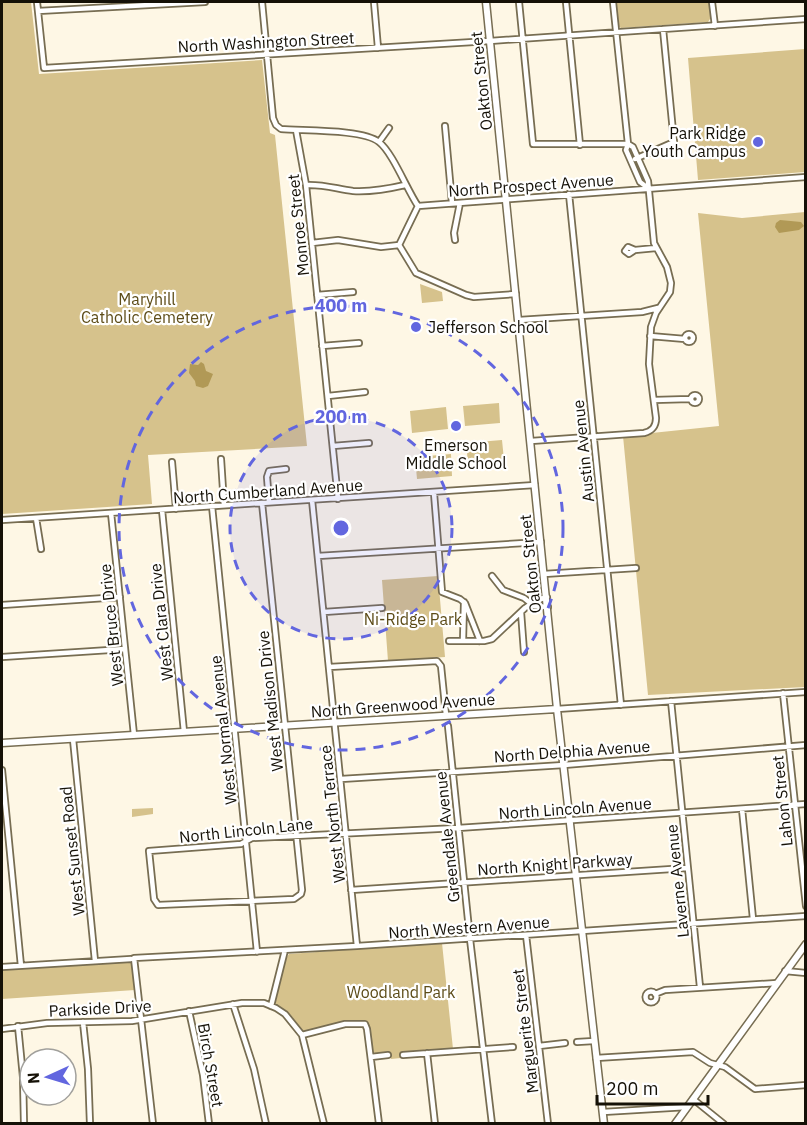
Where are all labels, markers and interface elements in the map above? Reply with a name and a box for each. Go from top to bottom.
street label: North Washington Street [177,27,355,57]
street label: Oakton Street [466,31,496,131]
place label: Park Ridge Youth Campus [642,123,746,161]
marker: Park Ridge Youth Campus [751,135,765,149]
street label: North Prospect Avenue [448,169,615,201]
street label: Monroe Street [283,173,313,277]
park label: Maryhill Catholic Cemetery [81,289,213,327]
text: 400 m [315,294,367,317]
place label: Jefferson School [428,317,548,337]
marker: Jefferson School [409,320,423,334]
street label: Austin Avenue [568,399,598,503]
text: 200 m [315,405,367,428]
marker: Emerson Middle School [449,419,463,433]
place label: Emerson Middle School [405,435,507,473]
street label: North Cumberland Avenue [172,474,364,508]
street label: Oakton Street [515,514,545,614]
centre of rings [331,518,351,538]
street label: West Clara Drive [145,562,177,682]
street label: West Bruce Drive [95,563,127,687]
park label: Ni-Ridge Park [364,609,463,629]
street label: West Madison Drive [253,629,287,772]
street label: West Normal Avenue [205,654,241,806]
street label: North Greenwood Avenue [310,689,496,721]
street label: North Delphia Avenue [493,736,651,766]
street label: West North Terrace [315,744,349,884]
street label: Lahon Street [767,755,797,847]
street label: Greendale Avenue [430,770,464,904]
street label: West Sunset Road [55,785,89,917]
street label: North Lincoln Avenue [498,793,652,823]
street label: North Lincoln Lane [178,813,314,847]
street label: Laverne Avenue [661,823,693,939]
street label: North Knight Parkway [477,849,633,879]
street label: North Western Avenue [388,911,551,943]
street label: Marguerite Street [507,968,543,1094]
park label: Woodland Park [347,982,456,1002]
street label: Parkside Drive [48,995,152,1021]
street label: Birch Street [194,1021,228,1109]
north arrow [18,1047,78,1107]
scale bar [597,1068,708,1106]
text: N [23,1072,43,1085]
text: 200 m [606,1077,658,1100]

